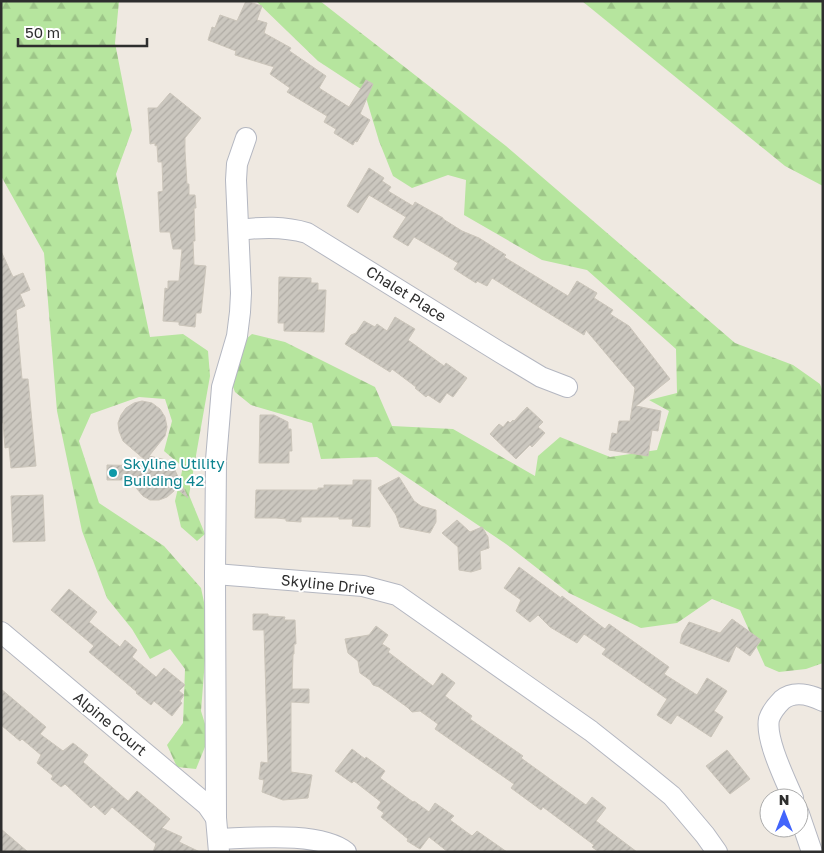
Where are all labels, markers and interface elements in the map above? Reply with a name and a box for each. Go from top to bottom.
scale bar [18,15,146,47]
text: 50 m [25,23,60,41]
street label: Chalet Place [363,261,450,325]
place label: Skyline Utility Building 42 [123,454,225,489]
marker: Skyline Utility Building 42 [107,467,119,479]
street label: Skyline Drive [280,570,376,598]
street label: Alpine Court [70,687,151,759]
north arrow [759,788,809,838]
text: N [779,791,789,808]

